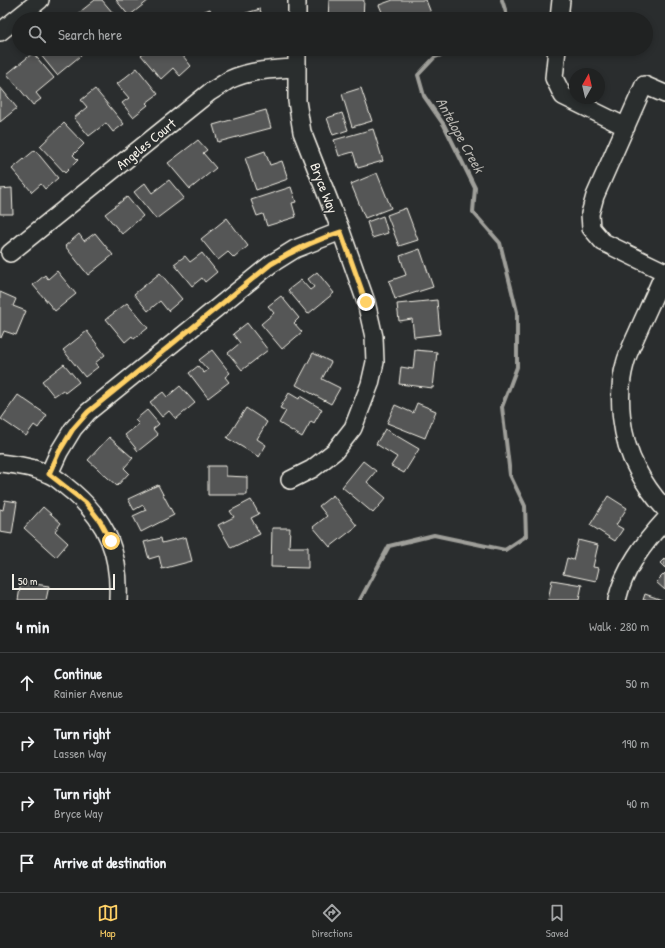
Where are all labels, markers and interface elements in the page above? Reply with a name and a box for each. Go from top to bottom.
search box [12,12,653,56]
icon: search [26,23,48,45]
text: Search here [58,24,122,45]
north arrow [569,68,605,104]
water label: Antelope Creek [431,93,491,178]
street label: Angeles Court [112,113,180,174]
street label: Bryce Way [305,160,343,216]
route end [357,293,375,311]
route start [102,532,120,550]
scale bar [12,572,115,591]
text: 50 m [18,574,38,588]
text: 4 min [16,615,49,638]
text: Walk · 280 m [589,617,649,635]
text: Continue [54,663,102,684]
icon: ahead [16,672,38,694]
text: 50 m [626,674,649,692]
text: Rainier Avenue [54,684,123,702]
text: Turn right [54,723,110,744]
icon: right [16,732,38,754]
text: 190 m [622,734,649,752]
text: Lassen Way [54,744,107,762]
text: Turn right [54,783,110,804]
icon: right [16,792,38,814]
text: 40 m [626,794,649,812]
text: Bryce Way [54,804,103,822]
icon: arrive [16,852,38,874]
text: Arrive at destination [54,852,166,873]
tab: Map [97,902,119,940]
tab: Directions [312,902,353,940]
tab: Saved [546,902,568,940]

